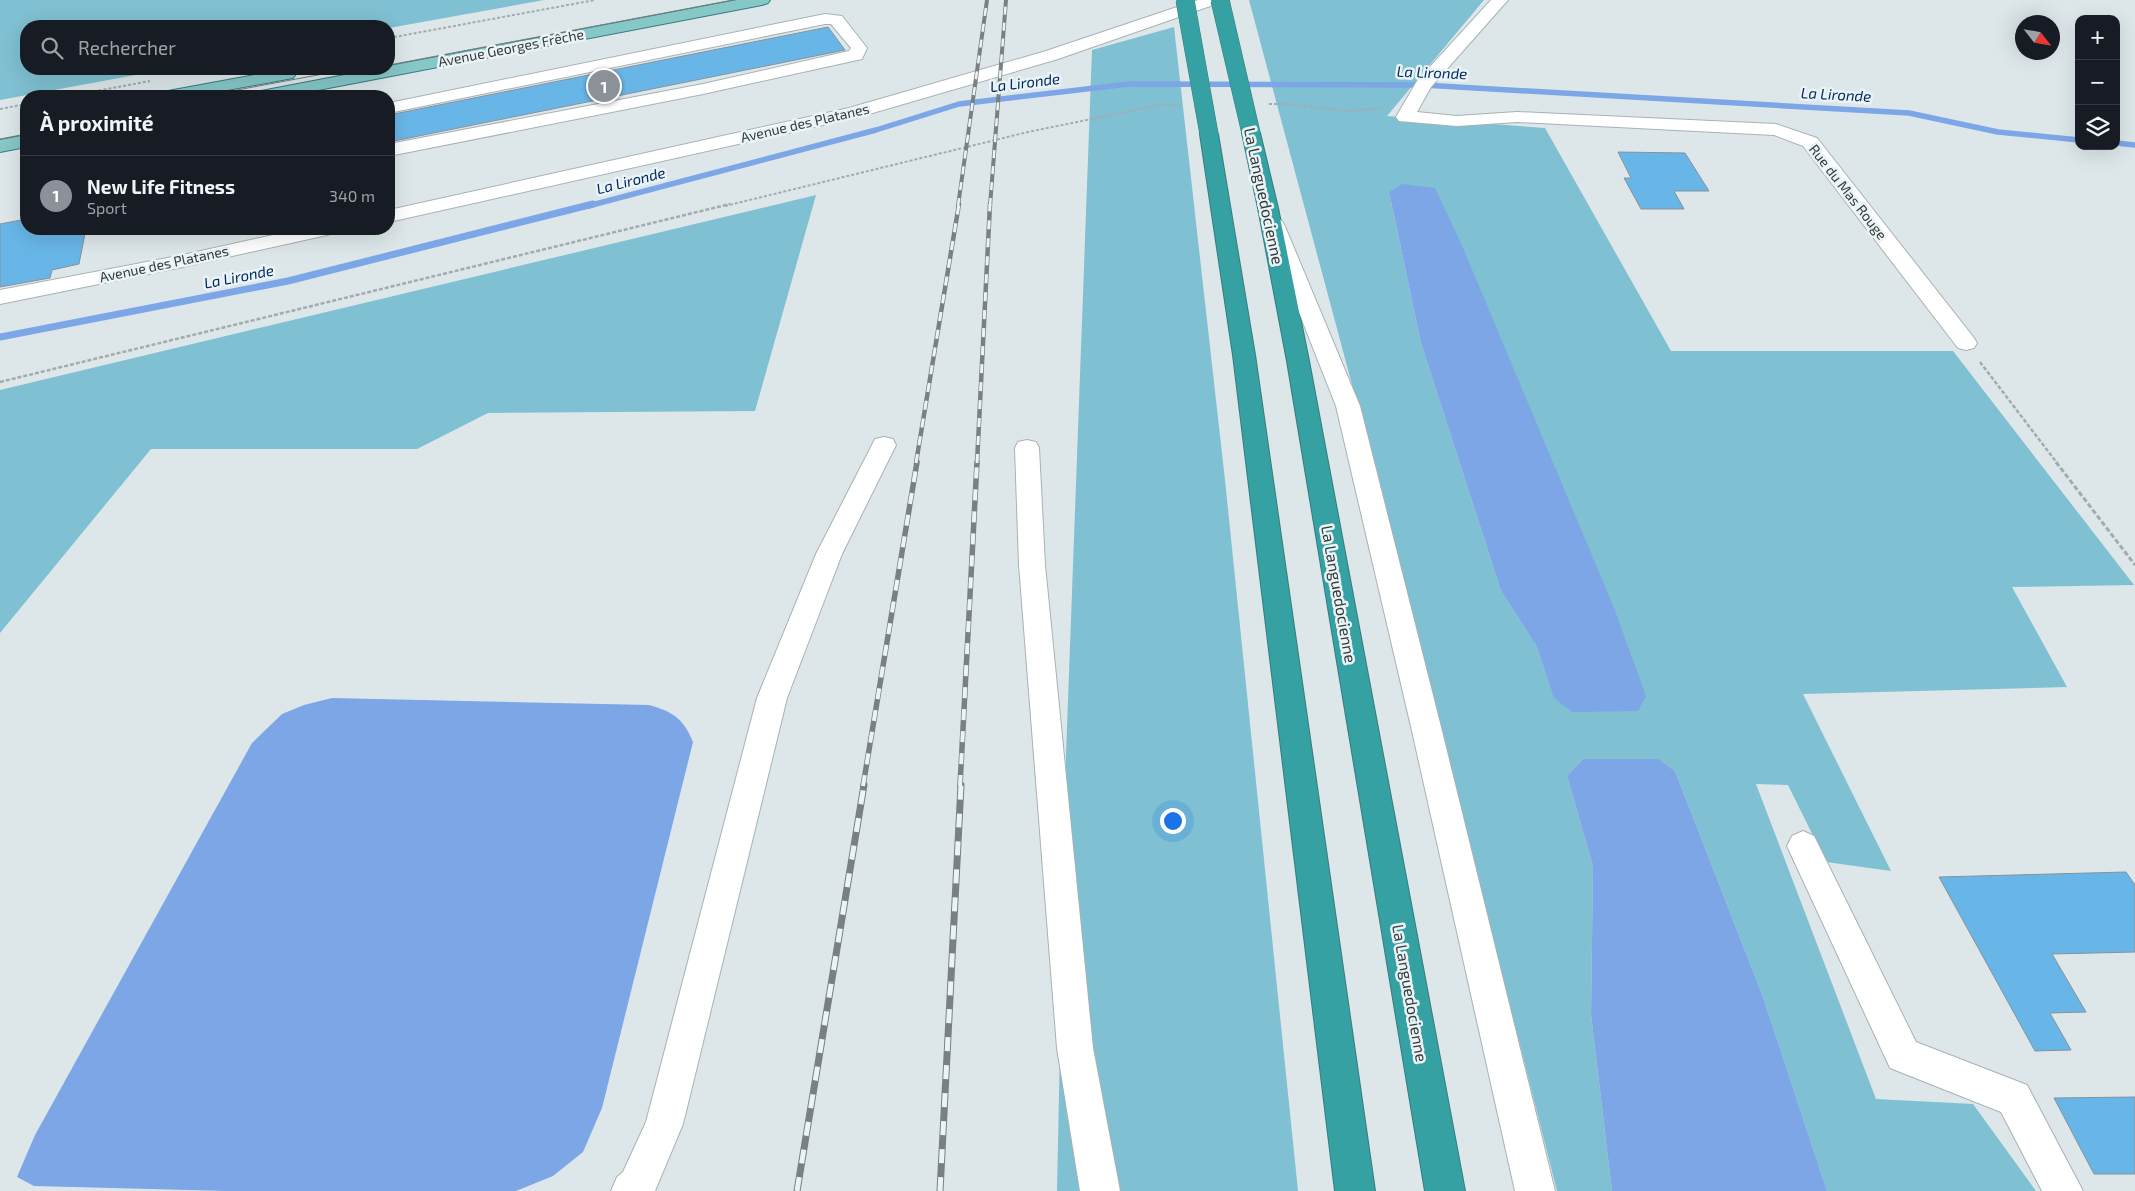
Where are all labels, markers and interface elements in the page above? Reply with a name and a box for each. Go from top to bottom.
north arrow [2015,15,2060,60]
map controls [2075,15,2120,150]
button: + [2075,15,2120,60]
search box [20,20,395,75]
street label: Avenue Georges Frêche [437,25,585,70]
icon: search [38,34,66,62]
text: Rechercher [78,36,176,59]
button: − [2075,60,2120,105]
water label: La Lironde [1397,62,1468,82]
pin: 1 [588,67,620,105]
water label: La Lironde [989,69,1061,95]
water label: La Lironde [1800,83,1872,105]
street label: Avenue des Platanes [739,99,871,146]
button: layers [2075,105,2120,150]
text: À proximité [40,110,154,135]
street label: La Languedocienne [1241,126,1288,266]
street label: Rue du Mas Rouge [1806,141,1891,243]
water label: La Lironde [594,163,667,197]
text: New Life Fitness [87,175,235,198]
text: 1 [53,186,59,205]
text: 340 m [329,186,375,205]
text: Sport [87,198,127,217]
street label: Avenue des Platanes [98,242,230,286]
water label: La Lironde [202,260,275,292]
street label: La Languedocienne [1318,524,1361,664]
your location [1160,808,1186,834]
street label: La Languedocienne [1389,923,1432,1063]

